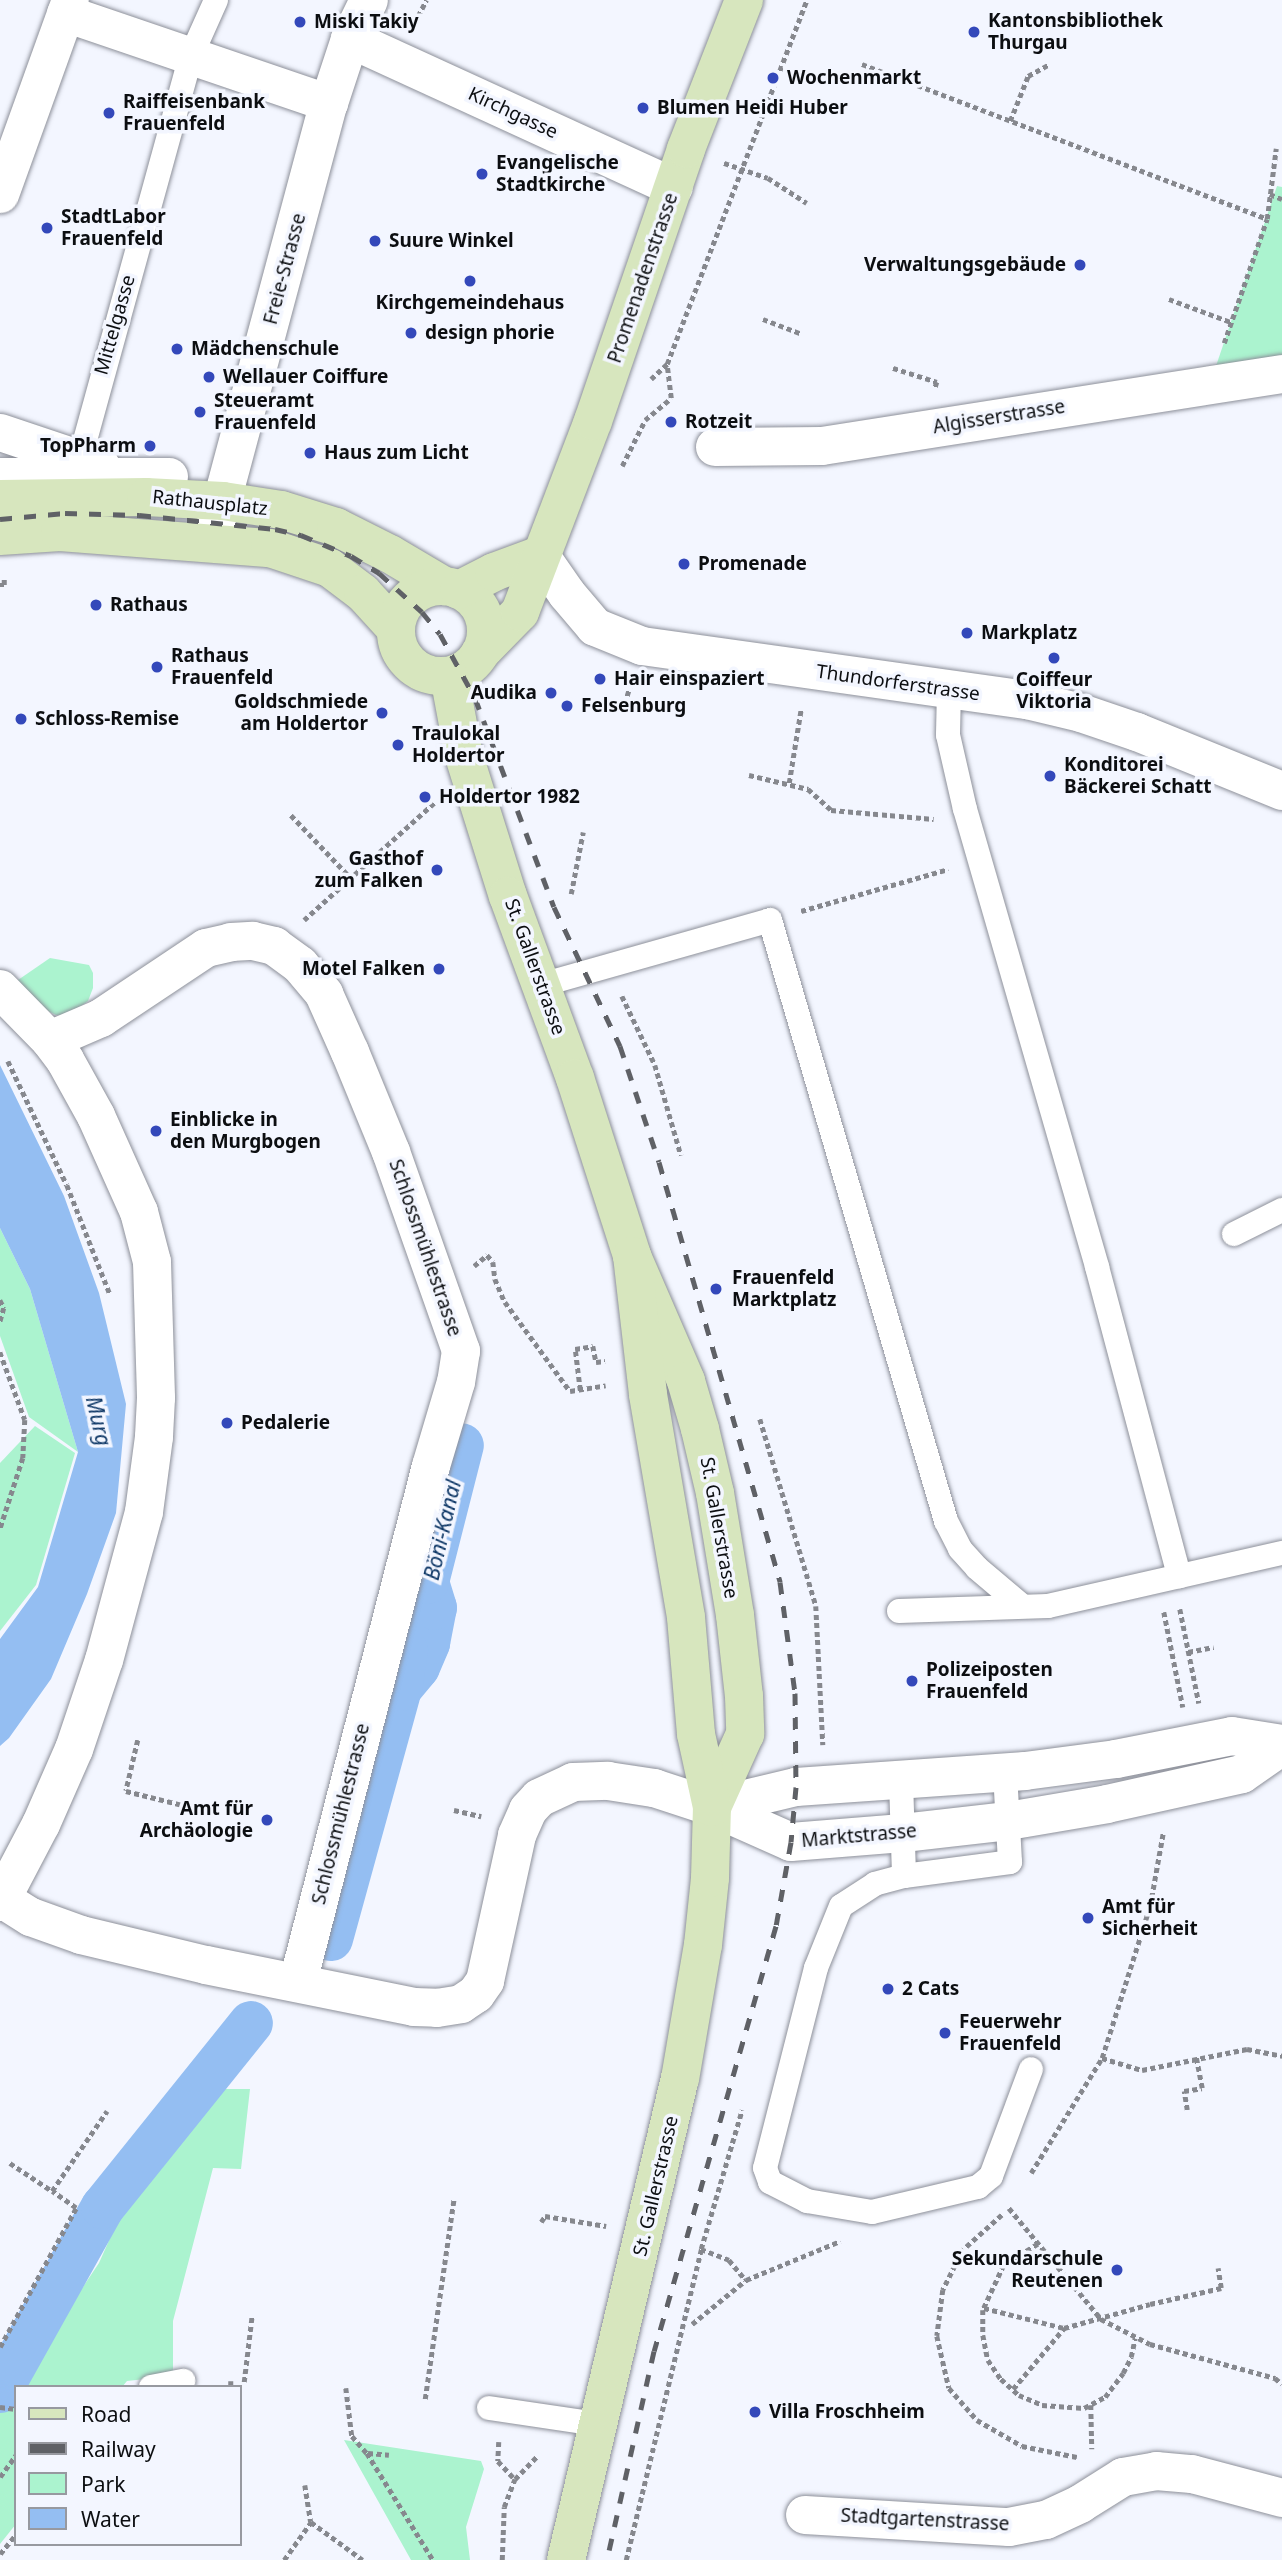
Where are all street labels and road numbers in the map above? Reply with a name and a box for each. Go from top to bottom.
street label: Kirchgasse [465,82,561,144]
street label: Promenadenstrasse [603,190,683,366]
street label: Freie-Strasse [259,211,311,327]
street label: Mittelgasse [90,272,140,378]
street label: Algisserstrasse [931,395,1067,439]
street label: Rathausplatz [151,486,269,520]
street label: Thundorferstrasse [815,660,981,706]
street label: St. Gallerstrasse [500,896,570,1038]
street label: Schlossmühlestrasse [384,1156,466,1340]
street label: St. Gallerstrasse [695,1456,743,1600]
street label: Schlossmühlestrasse [307,1721,375,1907]
street label: Marktstrasse [800,1820,918,1852]
street label: St. Gallerstrasse [629,2114,683,2258]
street label: Stadtgartenstrasse [840,2504,1010,2536]

